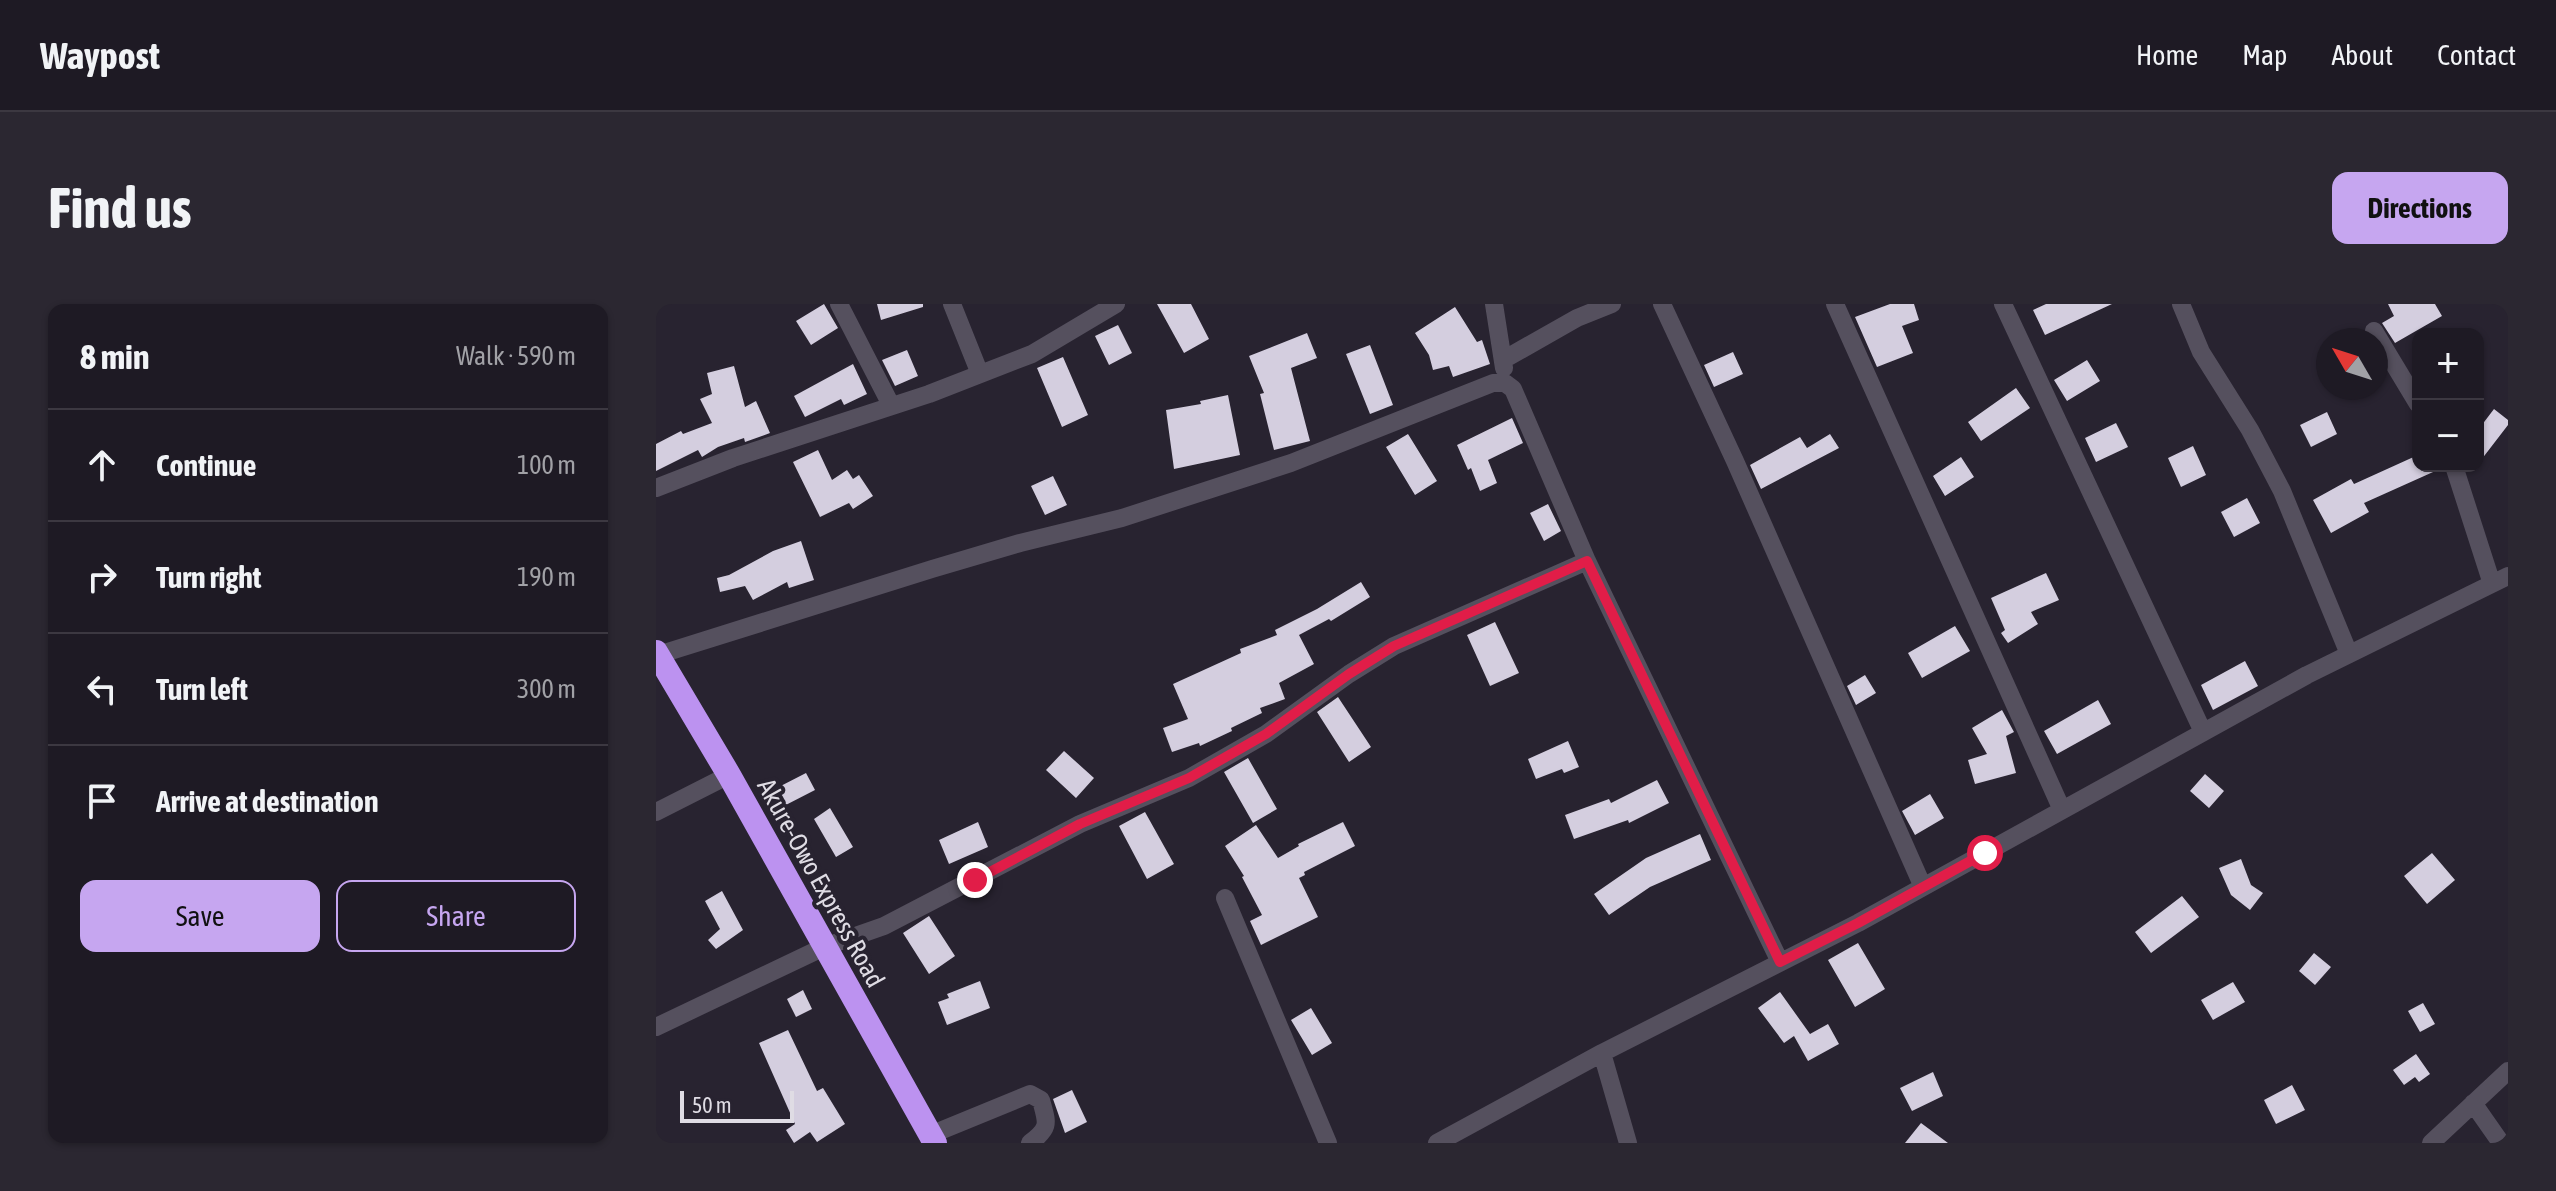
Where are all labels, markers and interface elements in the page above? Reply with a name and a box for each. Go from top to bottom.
text: Waypost [40,34,160,77]
text: Home [2136,39,2198,71]
text: Map [2242,39,2287,71]
text: About [2331,39,2393,71]
text: Contact [2437,39,2516,71]
button: Directions [2332,172,2508,244]
text: Find us [48,176,192,240]
north arrow [2316,328,2388,400]
map controls [2412,328,2484,472]
button: + [2412,328,2484,400]
text: 8 min [80,337,149,376]
text: Walk · 590 m [456,341,576,371]
button: − [2412,400,2484,472]
icon: ahead [80,443,124,487]
text: Continue [156,448,256,482]
text: 100 m [517,450,576,480]
icon: right [80,555,124,599]
text: Turn right [156,560,262,594]
text: 190 m [517,562,576,592]
icon: left [80,667,124,711]
text: Turn left [156,672,248,706]
text: 300 m [517,674,576,704]
street label: Akure-Owo Express Road [751,773,891,993]
icon: arrive [80,779,124,823]
text: Arrive at destination [156,784,378,818]
route start [1967,835,2003,871]
route end [957,862,993,898]
button: Save [80,880,320,952]
button: Share [336,880,576,952]
scale bar [680,1087,794,1123]
text: 50 m [692,1092,732,1118]

